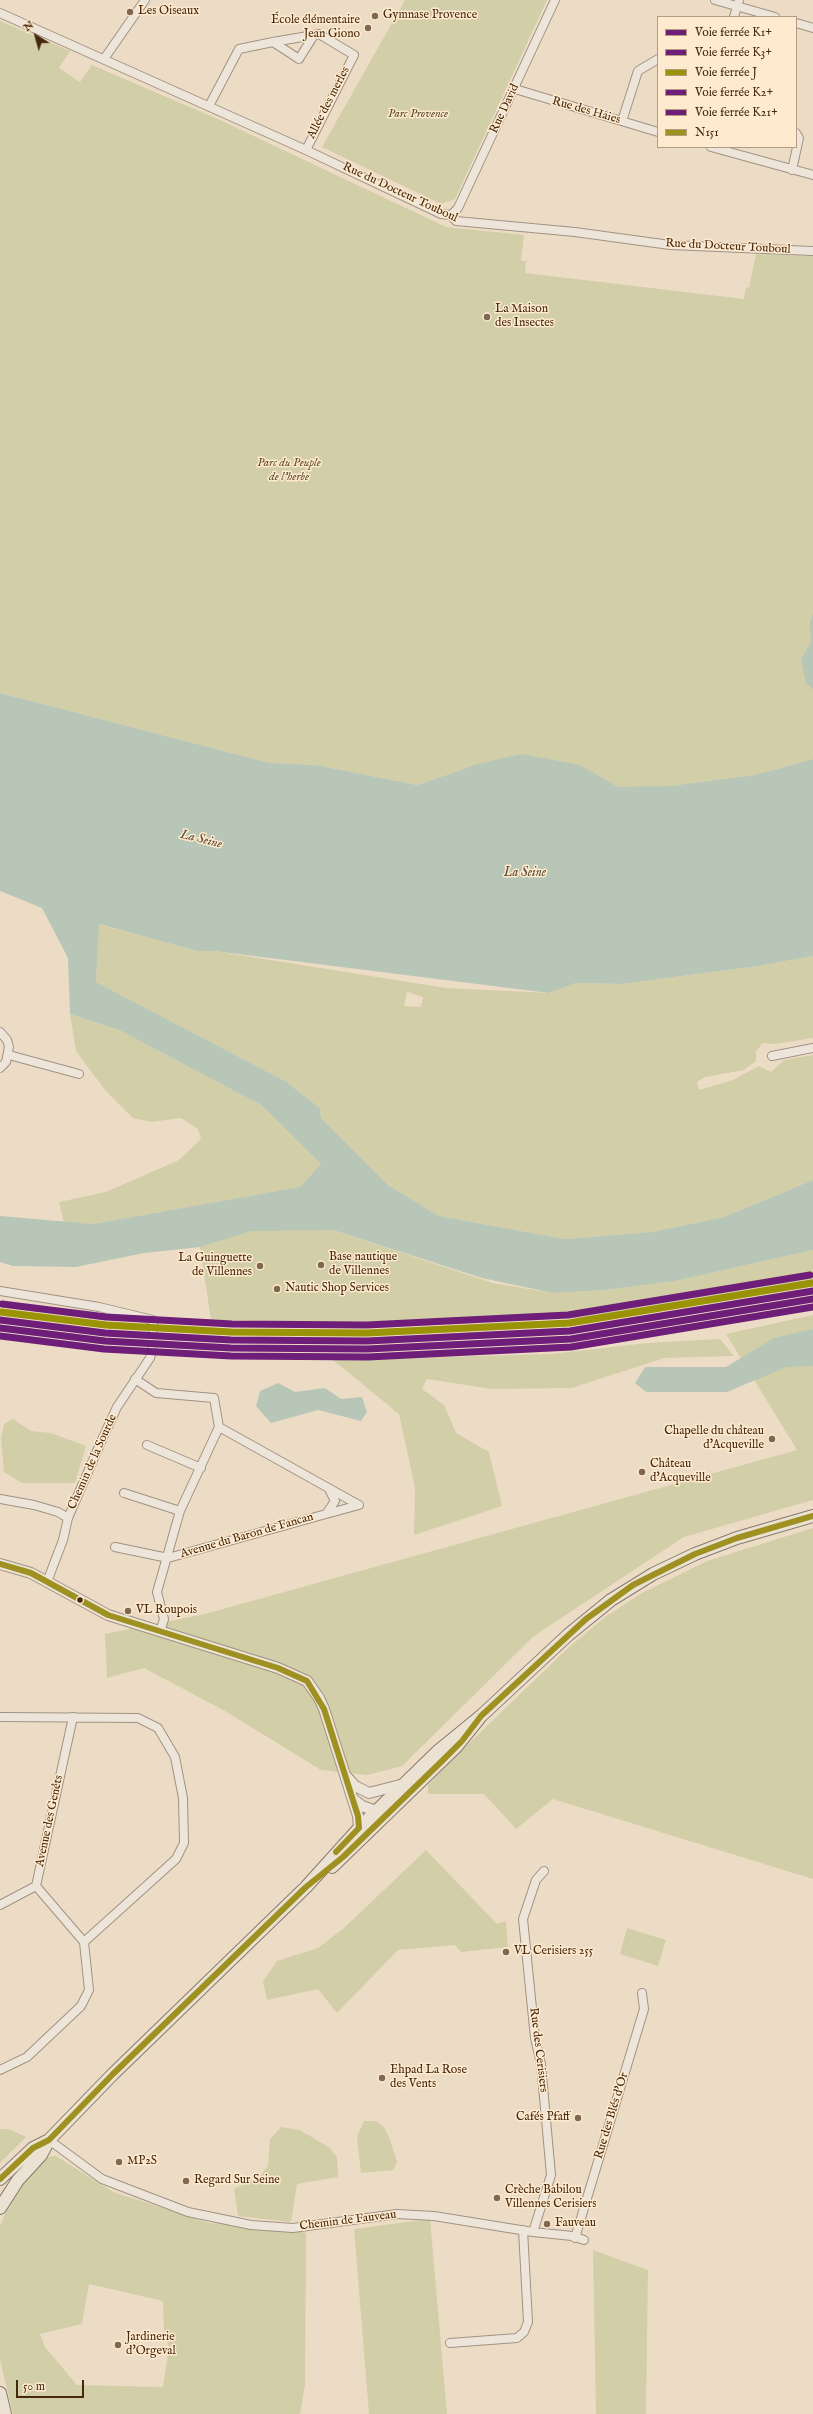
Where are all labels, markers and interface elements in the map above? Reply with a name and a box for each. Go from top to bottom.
place label: Les Oiseaux [138,5,199,19]
marker: Les Oiseaux [125,7,135,17]
place label: Gymnase Provence [383,9,477,23]
marker: Gymnase Provence [370,11,380,21]
place label: École élémentaire Jean Giono [271,14,360,42]
north arrow [16,16,56,56]
legend [657,16,797,148]
text: N [21,18,37,35]
marker: École élémentaire Jean Giono [363,23,373,33]
text: Voie ferrée K1+ [695,25,772,40]
text: Voie ferrée K3+ [695,45,772,60]
street label: Allée des merles [305,64,353,142]
text: Voie ferrée J [695,65,757,80]
street label: Rue David [487,82,523,136]
text: Voie ferrée K2+ [695,85,773,100]
street label: Rue des Haies [550,94,622,128]
text: Voie ferrée K21+ [695,105,778,120]
park label: Parc Provence [388,108,448,122]
text: N151 [695,125,719,140]
street label: Rue du Docteur Touboul [340,160,460,226]
street label: Rue du Docteur Touboul [665,237,791,257]
place label: La Maison des Insectes [495,303,554,331]
marker: La Maison des Insectes [482,312,492,322]
park label: Parc du Peuple de l'herbe [257,457,321,485]
water label: La Seine [179,827,223,853]
water label: La Seine [504,865,546,881]
place label: Base nautique de Villennes [329,1251,397,1279]
place label: La Guinguette de Villennes [178,1252,252,1280]
marker: Base nautique de Villennes [316,1260,326,1270]
marker: La Guinguette de Villennes [255,1261,265,1271]
place label: Nautic Shop Services [285,1282,389,1296]
marker: Nautic Shop Services [272,1284,282,1294]
street label: Chemin de la Sourde [66,1412,120,1512]
place label: Chapelle du château d'Acqueville [664,1425,764,1453]
marker: Chapelle du château d'Acqueville [767,1434,777,1444]
place label: Château d'Acqueville [650,1458,711,1486]
marker: Château d'Acqueville [637,1467,647,1477]
street label: Avenue du Baron de Fancan [179,1510,315,1562]
unlabelled marker [75,1595,85,1605]
place label: VL Roupois [136,1604,197,1618]
marker: VL Roupois [123,1606,133,1616]
street label: Avenue des Genêts [33,1774,67,1868]
place label: VL Cerisiers 255 [514,1945,593,1959]
marker: VL Cerisiers 255 [501,1947,511,1957]
street label: Rue des Cerisiers [526,2007,550,2093]
place label: Ehpad La Rose des Vents [390,2064,467,2092]
street label: Rue des Blés d'Or [592,2071,632,2161]
marker: Ehpad La Rose des Vents [377,2073,387,2083]
place label: Cafés Pfaff [516,2111,570,2125]
marker: Cafés Pfaff [573,2113,583,2123]
place label: MP2S [127,2155,157,2169]
marker: MP2S [114,2157,124,2167]
place label: Regard Sur Seine [194,2174,280,2188]
marker: Regard Sur Seine [181,2176,191,2186]
place label: Crèche Babilou Villennes Cerisiers [505,2184,596,2212]
marker: Crèche Babilou Villennes Cerisiers [492,2193,502,2203]
street label: Chemin de Fauveau [299,2208,397,2234]
place label: Fauveau [555,2217,596,2231]
marker: Fauveau [542,2219,552,2229]
place label: Jardinerie d'Orgeval [126,2331,176,2359]
marker: Jardinerie d'Orgeval [113,2340,123,2350]
scale bar [18,2372,86,2398]
text: 50 m [23,2379,45,2394]

